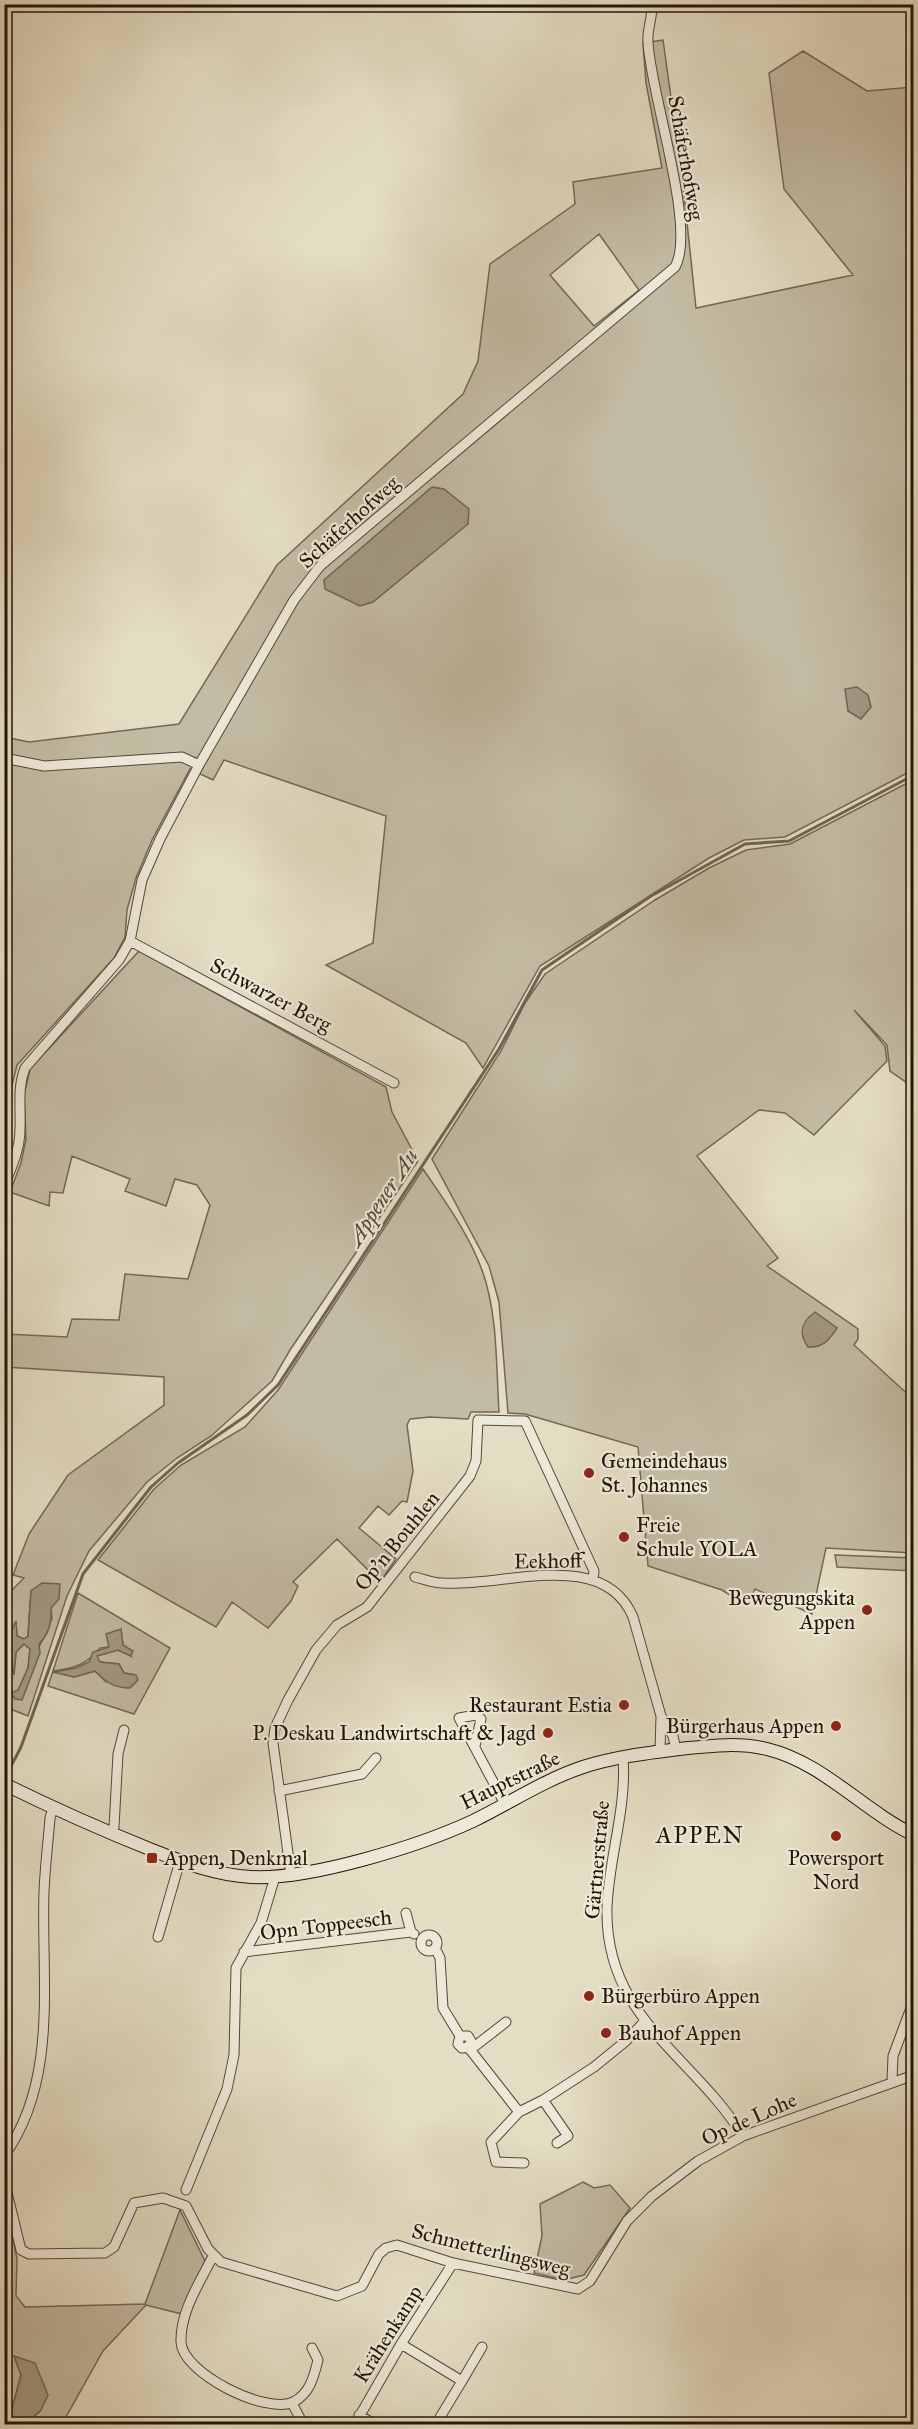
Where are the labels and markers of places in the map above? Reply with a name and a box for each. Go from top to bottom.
place label: Gemeindehaus St. Johannes [601,1448,727,1498]
marker: Gemeindehaus St. Johannes [582,1466,596,1480]
place label: Freie Schule YOLA [636,1512,757,1562]
marker: Freie Schule YOLA [617,1530,631,1544]
place label: Bewegungskita Appen [728,1585,855,1635]
marker: Bewegungskita Appen [860,1603,874,1617]
place label: Restaurant Estia [469,1692,612,1718]
marker: Restaurant Estia [617,1698,631,1712]
place label: Bürgerhaus Appen [666,1713,824,1739]
marker: Bürgerhaus Appen [829,1719,843,1733]
place label: P. Deskau Landwirtschaft & Jagd [252,1720,536,1746]
marker: P. Deskau Landwirtschaft & Jagd [541,1726,555,1740]
marker: Powersport Nord [829,1829,843,1843]
place label: Appen, Denkmal [163,1845,308,1871]
place label: Powersport Nord [788,1845,885,1895]
marker: Appen, Denkmal [145,1851,159,1865]
place label: Bürgerbüro Appen [601,1983,760,2009]
marker: Bürgerbüro Appen [582,1989,596,2003]
place label: Bauhof Appen [618,2020,741,2046]
marker: Bauhof Appen [599,2026,613,2040]

